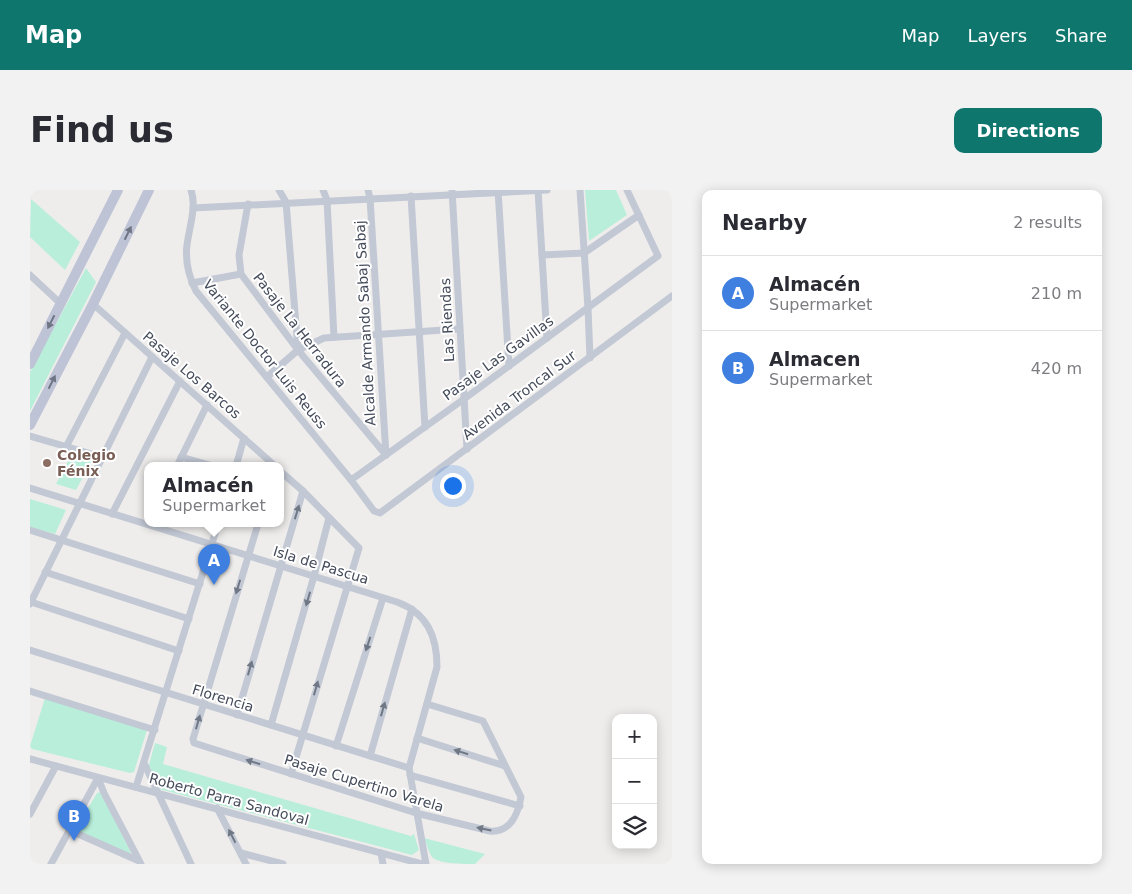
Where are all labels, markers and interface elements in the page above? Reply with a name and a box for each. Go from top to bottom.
text: Map [25,21,82,49]
text: Map [901,25,939,46]
text: Layers [967,25,1027,46]
text: Share [1055,25,1107,46]
button: Directions [954,108,1102,153]
text: Find us [30,110,174,150]
text: Nearby [722,211,807,235]
text: 2 results [1013,213,1082,232]
street label: Alcalde Armando Sabaj Sabaj [352,220,378,426]
one-way arrow [124,226,132,240]
street label: Pasaje La Herradura [250,269,350,391]
text: Almacén [769,273,861,295]
street label: Variante Doctor Luis Reuss [200,276,330,432]
street label: Las Riendas [437,278,457,362]
text: A [732,284,744,303]
text: 210 m [1031,284,1082,303]
text: Supermarket [769,295,872,314]
street label: Pasaje Las Gavillas [440,313,556,403]
one-way arrow [47,315,55,330]
street label: Pasaje Los Barcos [140,328,244,422]
street label: Avenida Troncal Sur [459,347,579,443]
text: Almacen [769,348,861,370]
text: B [732,359,744,378]
text: 420 m [1031,359,1082,378]
text: Supermarket [769,370,872,389]
one-way arrow [48,375,56,389]
place label: Colegio Fénix [57,447,116,479]
marker: Colegio Fénix [41,457,53,469]
popup [144,462,284,527]
your location [440,473,466,499]
text: Almacén [162,474,254,496]
text: Supermarket [162,496,266,515]
one-way arrow [293,505,301,520]
street label: Isla de Pascua [271,543,371,587]
pin: A [198,544,230,585]
one-way arrow [234,580,242,595]
one-way arrow [303,591,311,606]
one-way arrow [364,637,372,652]
one-way arrow [247,661,255,676]
street label: Florencia [190,681,256,715]
one-way arrow [313,681,321,696]
one-way arrow [380,702,388,717]
one-way arrow [195,714,203,729]
map controls [612,714,657,849]
button: + [612,714,657,759]
one-way arrow [454,748,469,755]
street label: Pasaje Cupertino Varela [282,751,446,815]
one-way arrow [245,758,260,765]
button: − [612,759,657,804]
street label: Roberto Parra Sandoval [147,770,311,828]
pin: B [58,800,90,841]
button: layers [612,804,657,849]
one-way arrow [477,825,492,833]
one-way arrow [228,829,236,843]

